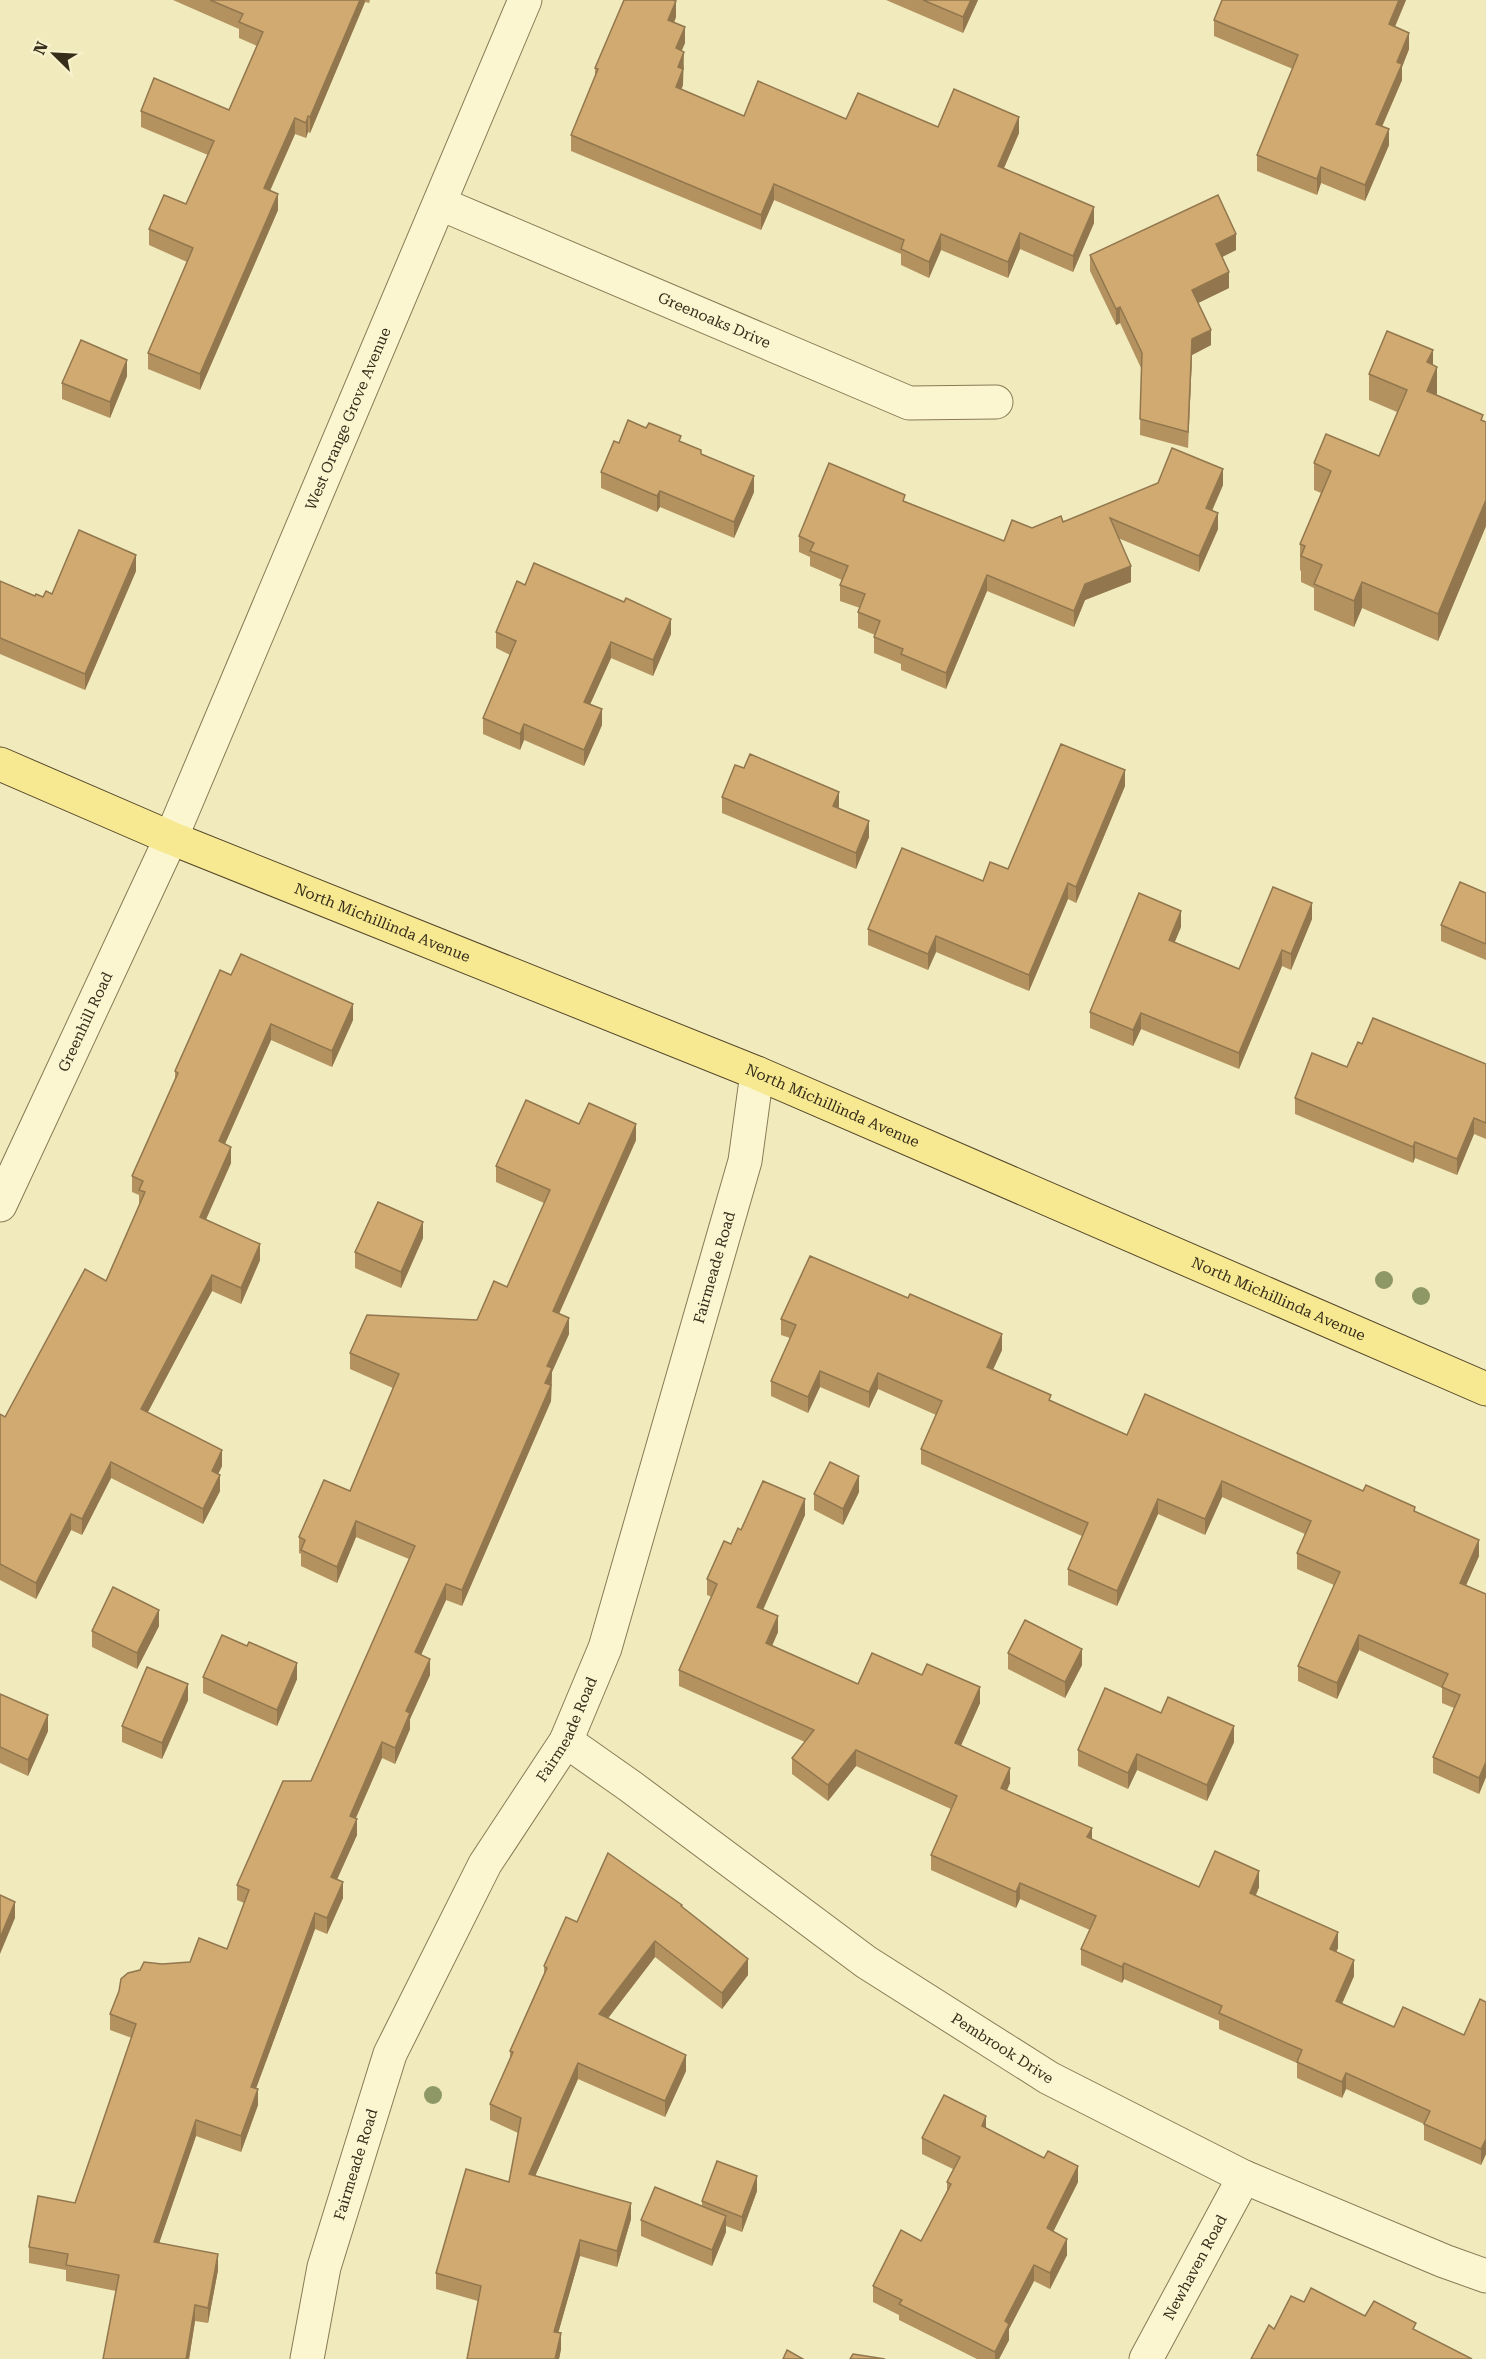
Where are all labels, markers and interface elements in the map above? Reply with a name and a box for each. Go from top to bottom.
north arrow [24,24,84,84]
text: N [30,39,52,58]
street label: Greenoaks Drive [655,288,773,352]
street label: West Orange Grove Avenue [302,325,395,513]
street label: North Michillinda Avenue [292,879,473,966]
street label: Greenhill Road [54,969,116,1075]
street label: North Michillinda Avenue [743,1060,922,1151]
street label: Fairmeade Road [690,1209,739,1326]
street label: North Michillinda Avenue [1189,1253,1368,1345]
street label: Fairmeade Road [533,1674,601,1785]
street label: Pembrook Drive [948,2009,1057,2088]
street label: Fairmeade Road [330,2106,382,2222]
street label: Newhaven Road [1160,2211,1231,2323]

